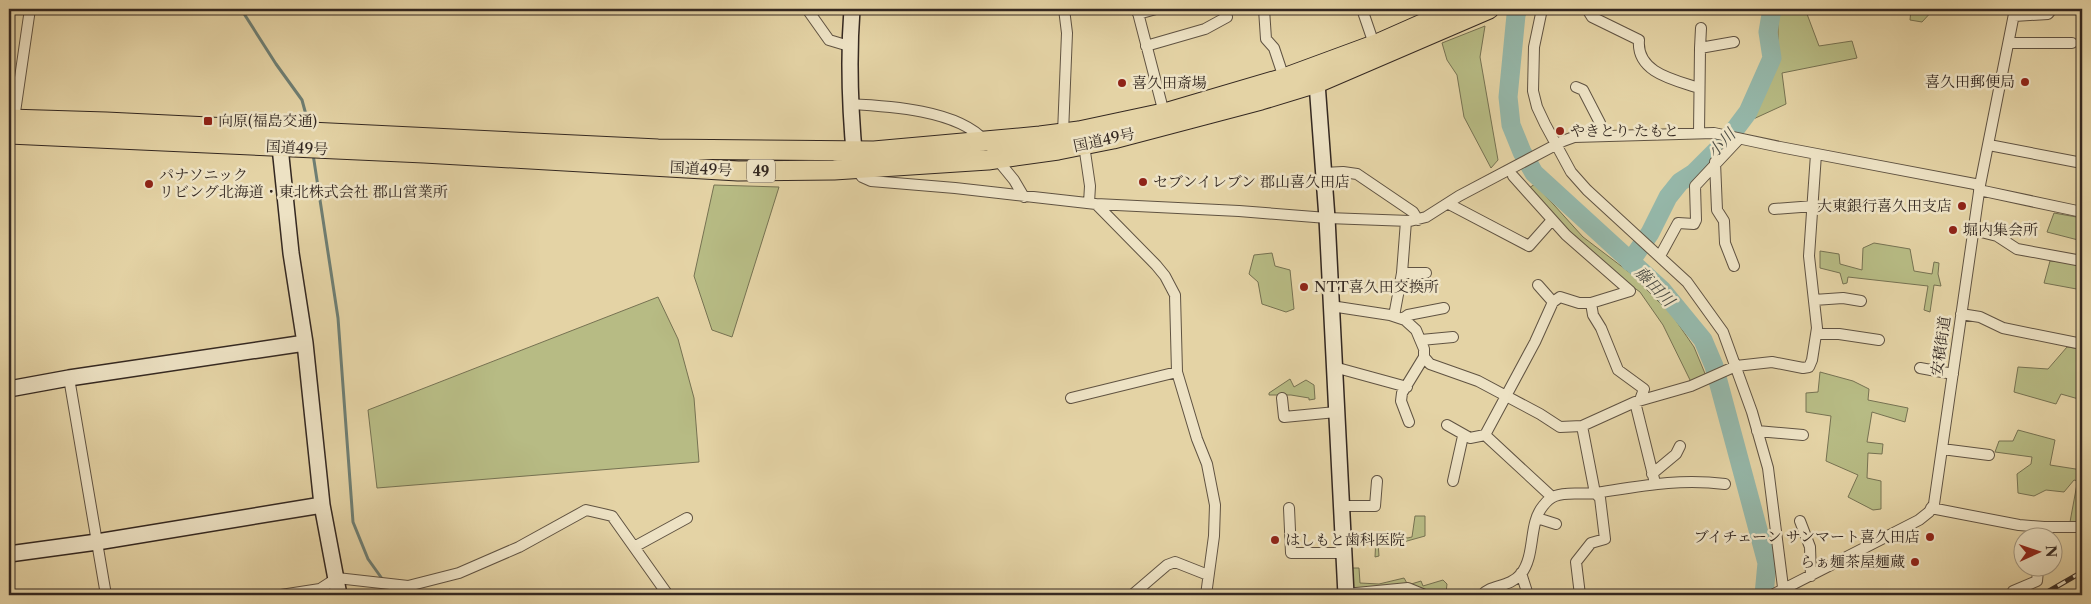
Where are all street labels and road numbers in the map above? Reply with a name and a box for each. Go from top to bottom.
street label: 国道49号 [1071,124,1136,155]
street label: 国道49号 [265,136,329,159]
street label: 国道49号 [669,157,733,180]
road number: 49 [747,160,775,182]
street label: 安積街道 [1927,315,1954,377]

